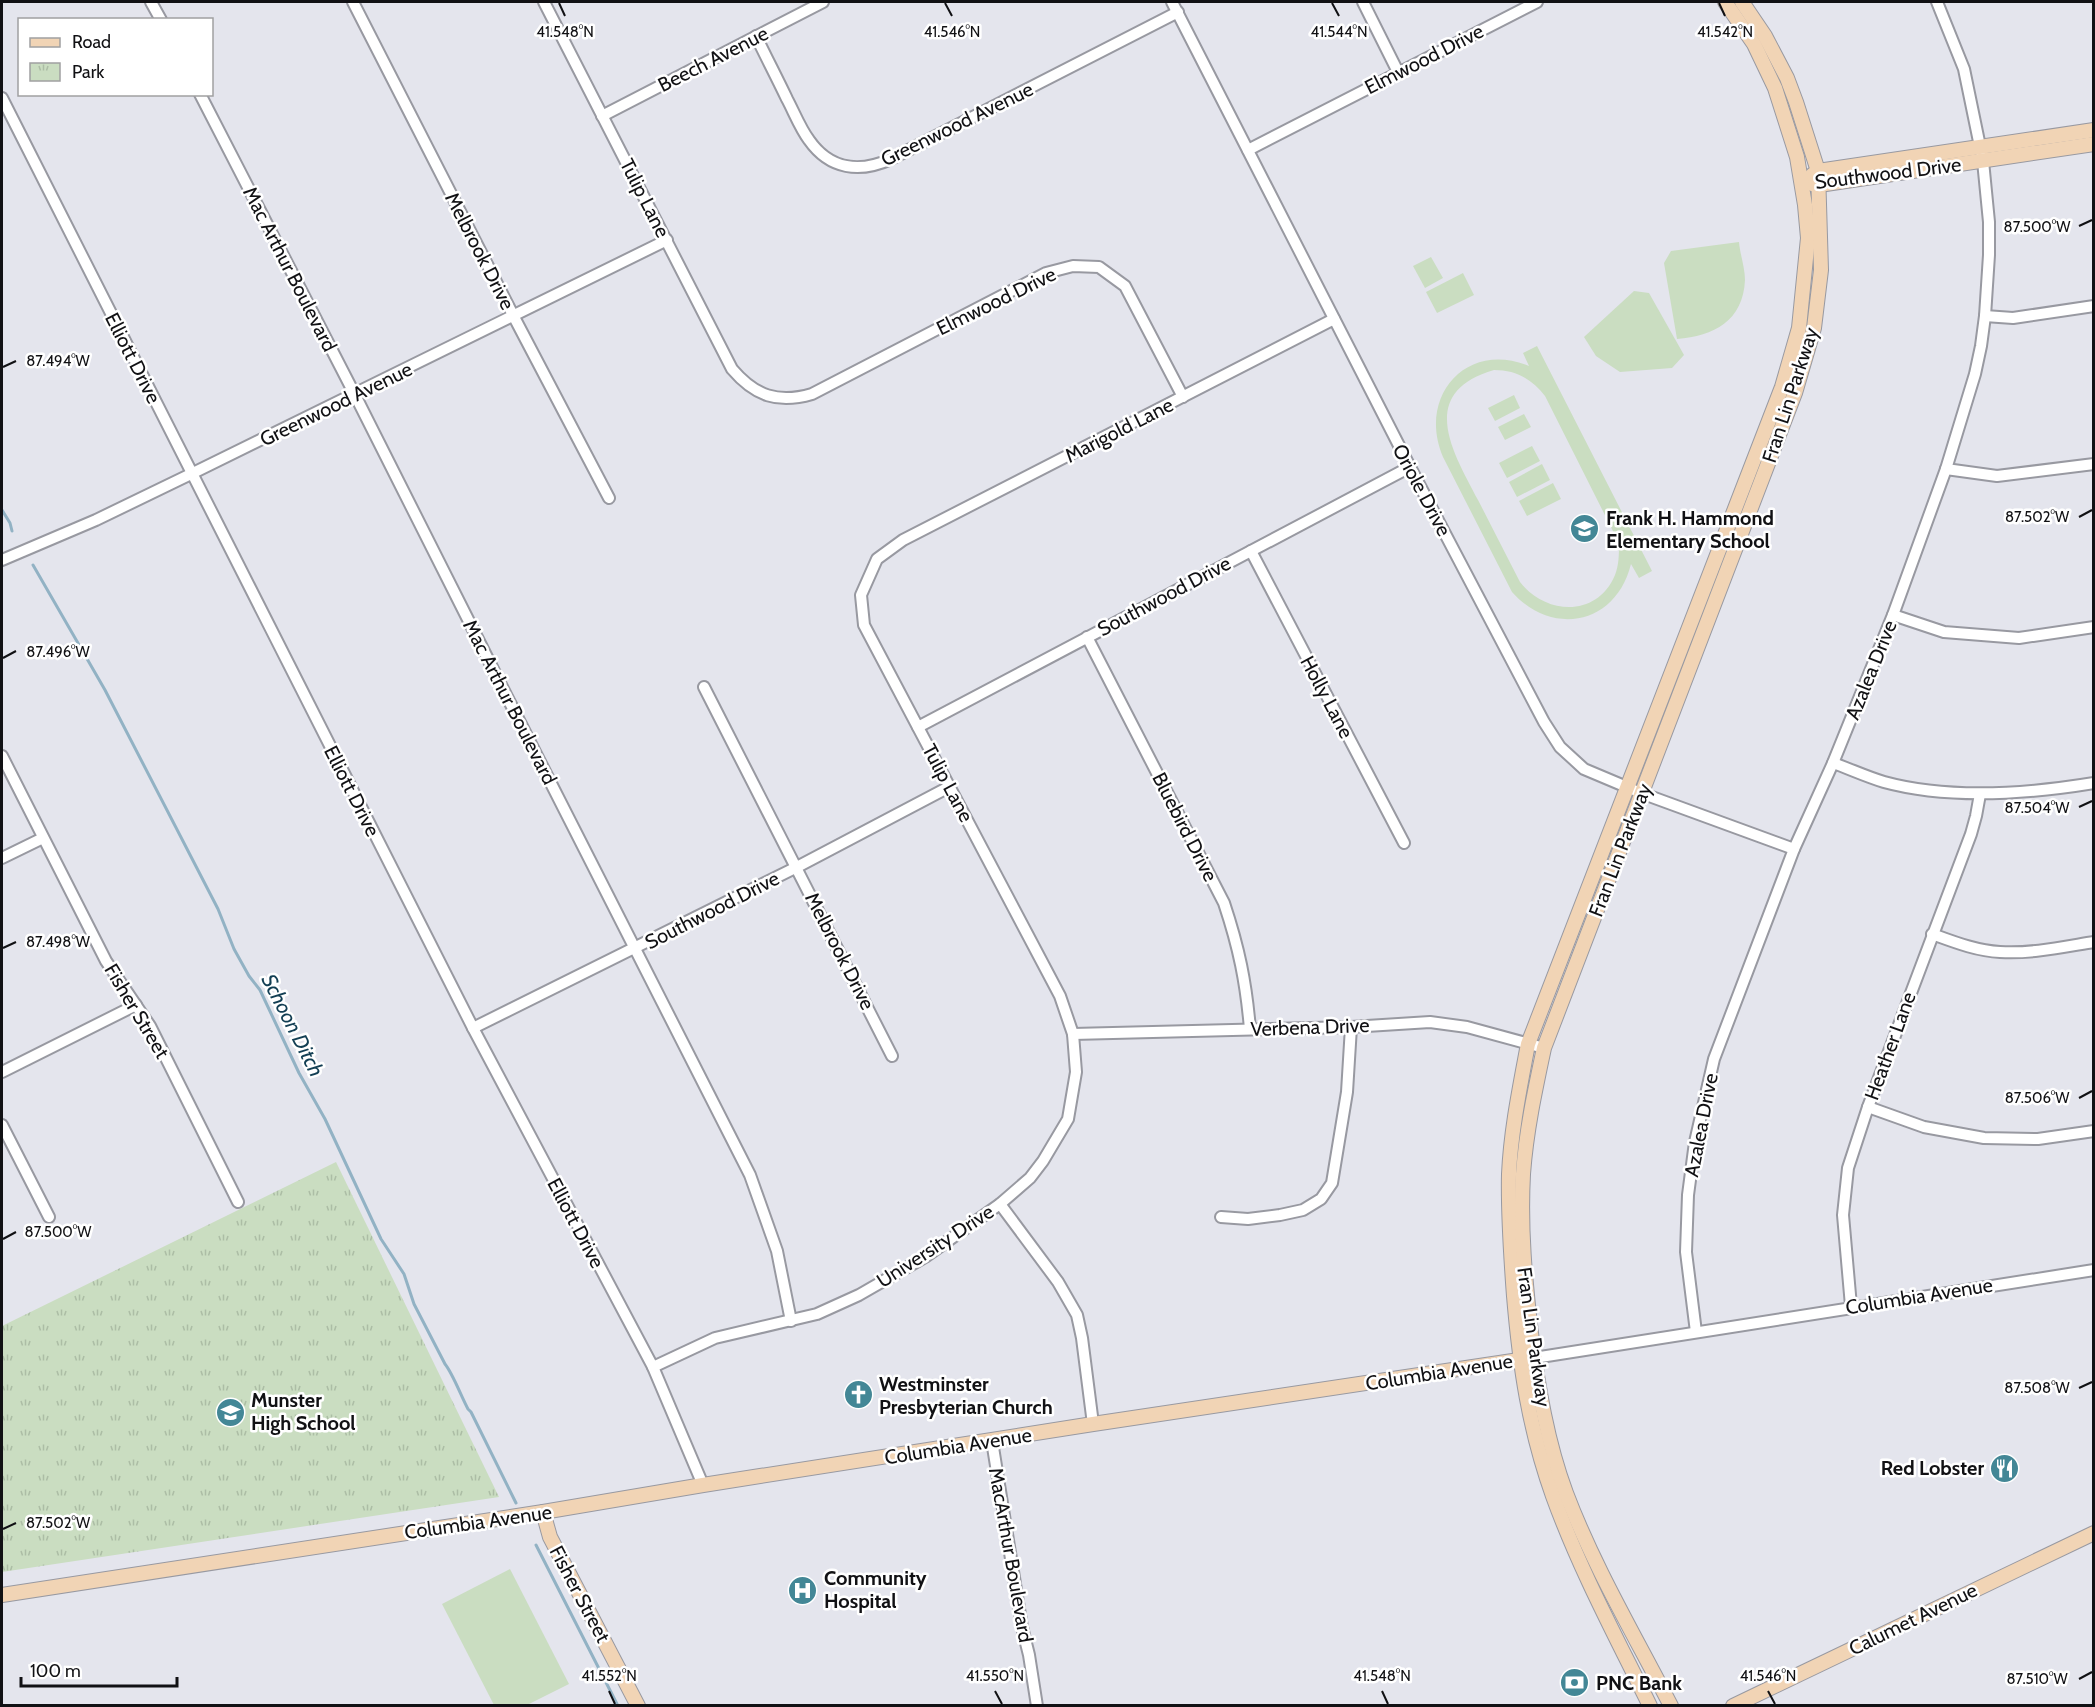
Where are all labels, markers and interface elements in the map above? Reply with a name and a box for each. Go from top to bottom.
legend [18,18,213,96]
street label: Elmwood Drive [1361,19,1487,99]
street label: Beech Avenue [654,21,772,97]
text: 41.548°N [536,23,594,41]
text: 41.546°N [924,23,980,41]
text: 41.544°N [1311,23,1367,41]
text: 41.542°N [1697,23,1753,41]
text: Road [72,31,111,53]
text: Park [72,61,105,83]
street label: Greenwood Avenue [877,77,1037,171]
street label: Southwood Drive [1813,152,1963,194]
street label: Tulip Lane [615,155,675,241]
street label: Mac Arthur Boulevard [238,183,342,355]
street label: Melbrook Drive [440,188,520,314]
text: 87.500°W [2004,218,2071,236]
street label: Elmwood Drive [932,262,1060,340]
street label: Elliott Drive [100,309,166,407]
street label: Fran Lin Parkway [1757,324,1823,466]
text: 87.494°W [26,352,91,370]
street label: Greenwood Avenue [256,357,416,451]
street label: Marigold Lane [1061,392,1177,468]
street label: Oriole Drive [1388,440,1456,540]
place label: Frank H. Hammond Elementary School [1606,506,1774,553]
text: 87.502°W [2005,508,2070,526]
school or university icon: Frank H. Hammond Elementary School [1569,513,1601,545]
street label: Southwood Drive [1093,551,1235,641]
street label: Mac Arthur Boulevard [458,616,562,788]
street label: Azalea Drive [1840,617,1902,723]
text: 87.496°W [26,643,90,661]
street label: Holly Lane [1295,652,1359,742]
street label: Tulip Lane [917,740,979,826]
street label: Elliott Drive [319,742,385,840]
street label: Bluebird Drive [1147,768,1223,886]
street label: Fran Lin Parkway [1584,780,1656,920]
text: 87.504°W [2005,799,2070,817]
street label: Southwood Drive [641,866,783,954]
street label: Melbrook Drive [800,888,880,1014]
text: 87.498°W [26,933,91,951]
street label: Fisher Street [99,959,175,1063]
water label: Schoon Ditch [257,970,329,1080]
street label: Heather Lane [1859,989,1921,1103]
street label: Verbena Drive [1250,1013,1370,1041]
street label: Azalea Drive [1679,1071,1723,1179]
text: 87.506°W [2005,1089,2070,1107]
street label: Elliott Drive [542,1174,610,1272]
street label: University Drive [872,1199,998,1293]
text: 87.500°W [25,1223,92,1241]
street label: Fran Lin Parkway [1512,1266,1556,1408]
street label: Columbia Avenue [1844,1273,1994,1319]
street label: Columbia Avenue [1364,1349,1514,1395]
place label: Westminster Presbyterian Church [879,1372,1053,1419]
church icon: Westminster Presbyterian Church [842,1379,874,1411]
text: 87.508°W [2004,1379,2071,1397]
place label: Munster High School [251,1388,356,1435]
school or university icon: Munster High School [214,1396,246,1428]
street label: Columbia Avenue [883,1423,1033,1469]
restaurant icon: Red Lobster [1989,1452,2021,1484]
place label: Red Lobster [1881,1456,1984,1480]
street label: MacArthur Boulevard [984,1466,1038,1644]
street label: Columbia Avenue [403,1500,553,1544]
text: 87.502°W [26,1514,91,1532]
street label: Fisher Street [544,1542,616,1647]
place label: Community Hospital [824,1566,927,1613]
hospital icon: Community Hospital [787,1574,819,1606]
street label: Calumet Avenue [1845,1578,1981,1660]
scale bar [21,1650,177,1688]
text: 100 m [30,1660,81,1682]
text: 41.552°N [581,1667,637,1685]
text: 41.550°N [966,1667,1024,1685]
text: 41.548°N [1353,1667,1411,1685]
bank icon: PNC Bank [1559,1667,1591,1699]
text: 41.546°N [1740,1667,1796,1685]
text: 87.510°W [2006,1670,2068,1688]
place label: PNC Bank [1596,1671,1682,1695]

